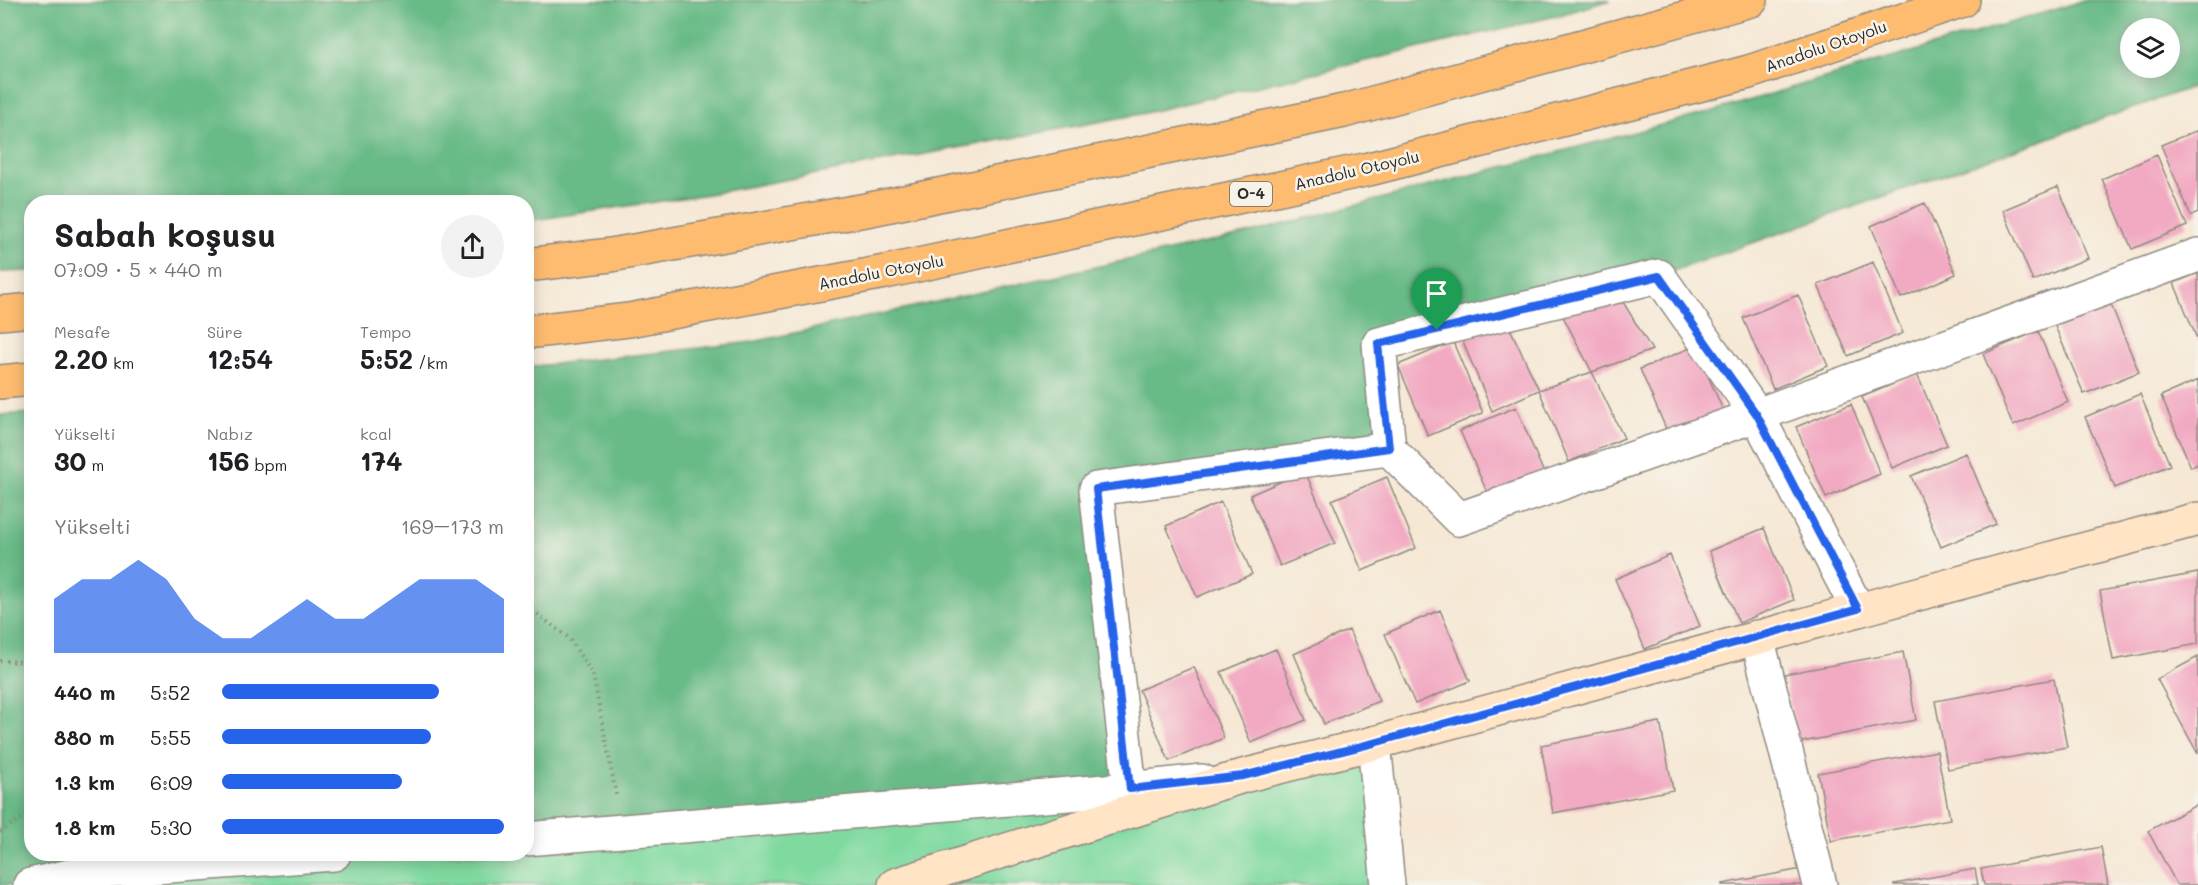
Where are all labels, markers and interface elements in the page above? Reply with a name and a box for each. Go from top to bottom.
street label: Anadolu Otoyolu [1762,15,1889,76]
map controls [2120,18,2180,78]
button: layers [2120,18,2180,78]
street label: Anadolu Otoyolu [1293,145,1421,194]
road number: O-4 [1230,182,1272,206]
text: Sabah koşusu [54,212,276,255]
button: share [441,215,504,278]
street label: Anadolu Otoyolu [816,249,945,294]
text: 07:09 · 5 × 440 m [54,256,223,282]
pin [1411,268,1462,330]
icon: arrive [1420,277,1453,310]
text: Mesafe [54,321,111,342]
text: Süre [207,321,243,342]
text: Tempo [360,321,411,342]
text: 2.20 [54,342,108,376]
text: 12:54 [207,342,273,376]
text: 5:52 [360,342,413,376]
text: km [108,352,134,373]
text: /km [413,352,448,373]
text: Yükselti [54,423,115,444]
text: Nabız [207,423,253,444]
text: kcal [360,423,392,444]
text: 30 [54,444,86,478]
text: 156 [207,444,249,478]
text: 174 [360,444,402,478]
text: m [86,454,104,475]
text: bpm [249,454,287,475]
text: Yükselti [54,513,131,539]
text: 169–173 m [401,513,504,539]
text: 440 m [54,679,115,705]
text: 5:52 [150,679,191,705]
text: 880 m [54,724,115,750]
text: 5:55 [150,724,191,750]
text: 1.3 km [54,769,115,795]
text: 6:09 [150,769,192,795]
text: 1.8 km [54,814,115,840]
text: 5:30 [150,814,192,840]

